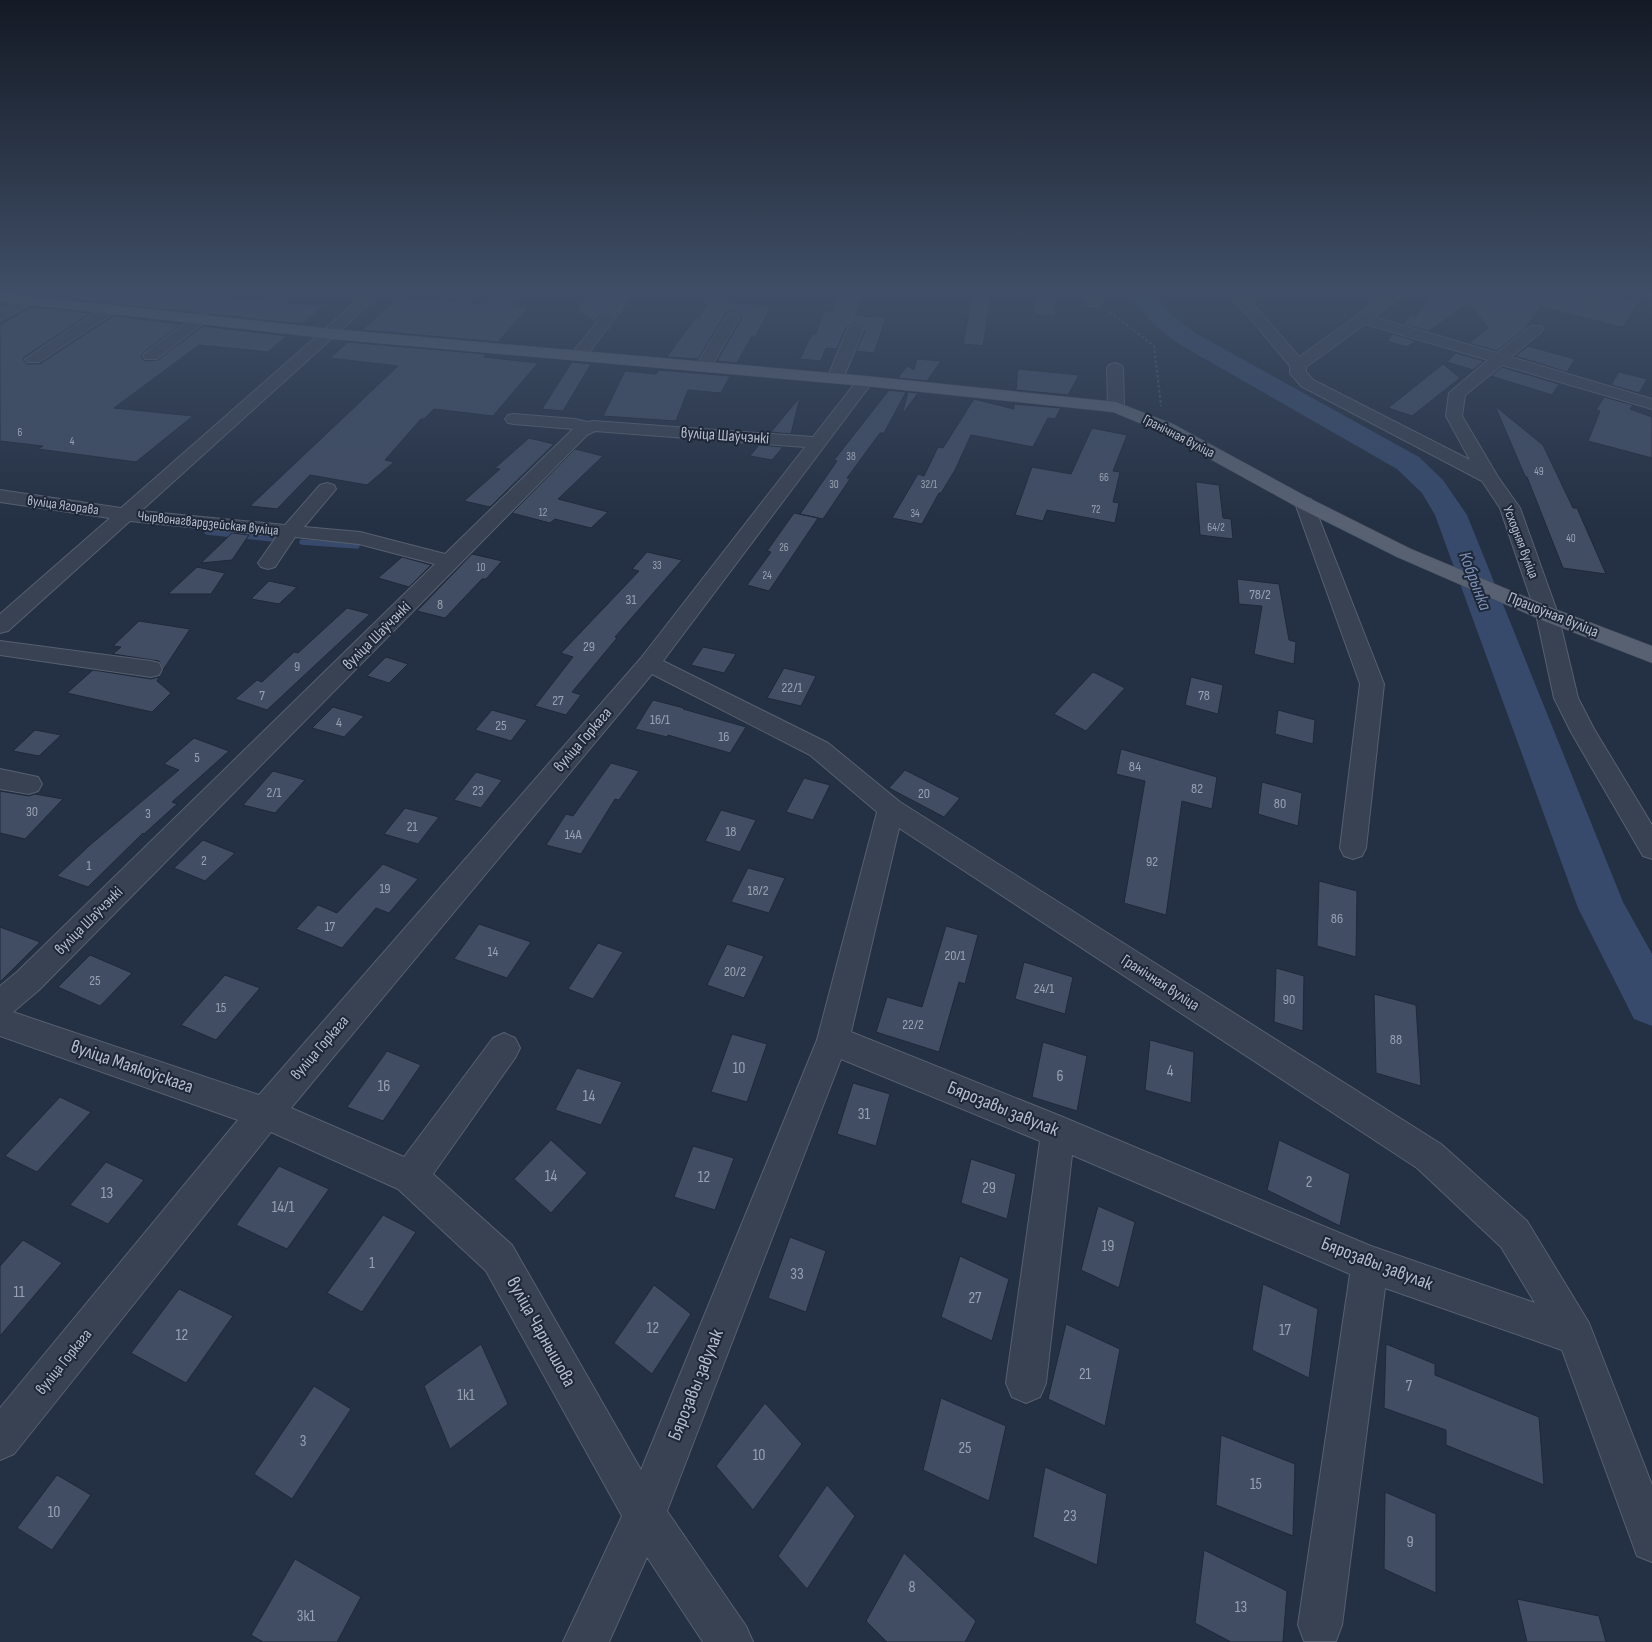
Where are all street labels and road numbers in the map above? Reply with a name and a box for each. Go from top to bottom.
street label: Гранічная вуліца [1140,411,1218,461]
street label: вуліца Шаўчэнкі [680,423,770,449]
street label: вуліца Ягорава [26,492,100,518]
street label: Усходняя вуліца [1499,503,1543,581]
street label: Чырвонагвардзейская вуліца [137,507,279,539]
street label: Працоўная вуліца [1505,588,1601,642]
street label: вуліца Шаўчэнкі [339,598,415,674]
street label: вуліца Горкага [550,704,616,776]
street label: вуліца Шаўчэнкі [51,883,127,959]
street label: Гранічная вуліца [1117,951,1203,1015]
street label: вуліца Горкага [287,1012,353,1084]
street label: вуліца Маякоўскага [68,1035,196,1099]
street label: Бярозавы завулак [944,1076,1063,1142]
street label: Бярозавы завулак [1318,1232,1437,1296]
street label: вуліца Чарнышова [501,1273,581,1391]
street label: вуліца Горкага [32,1325,96,1399]
street label: Бярозавы завулак [663,1325,729,1444]

